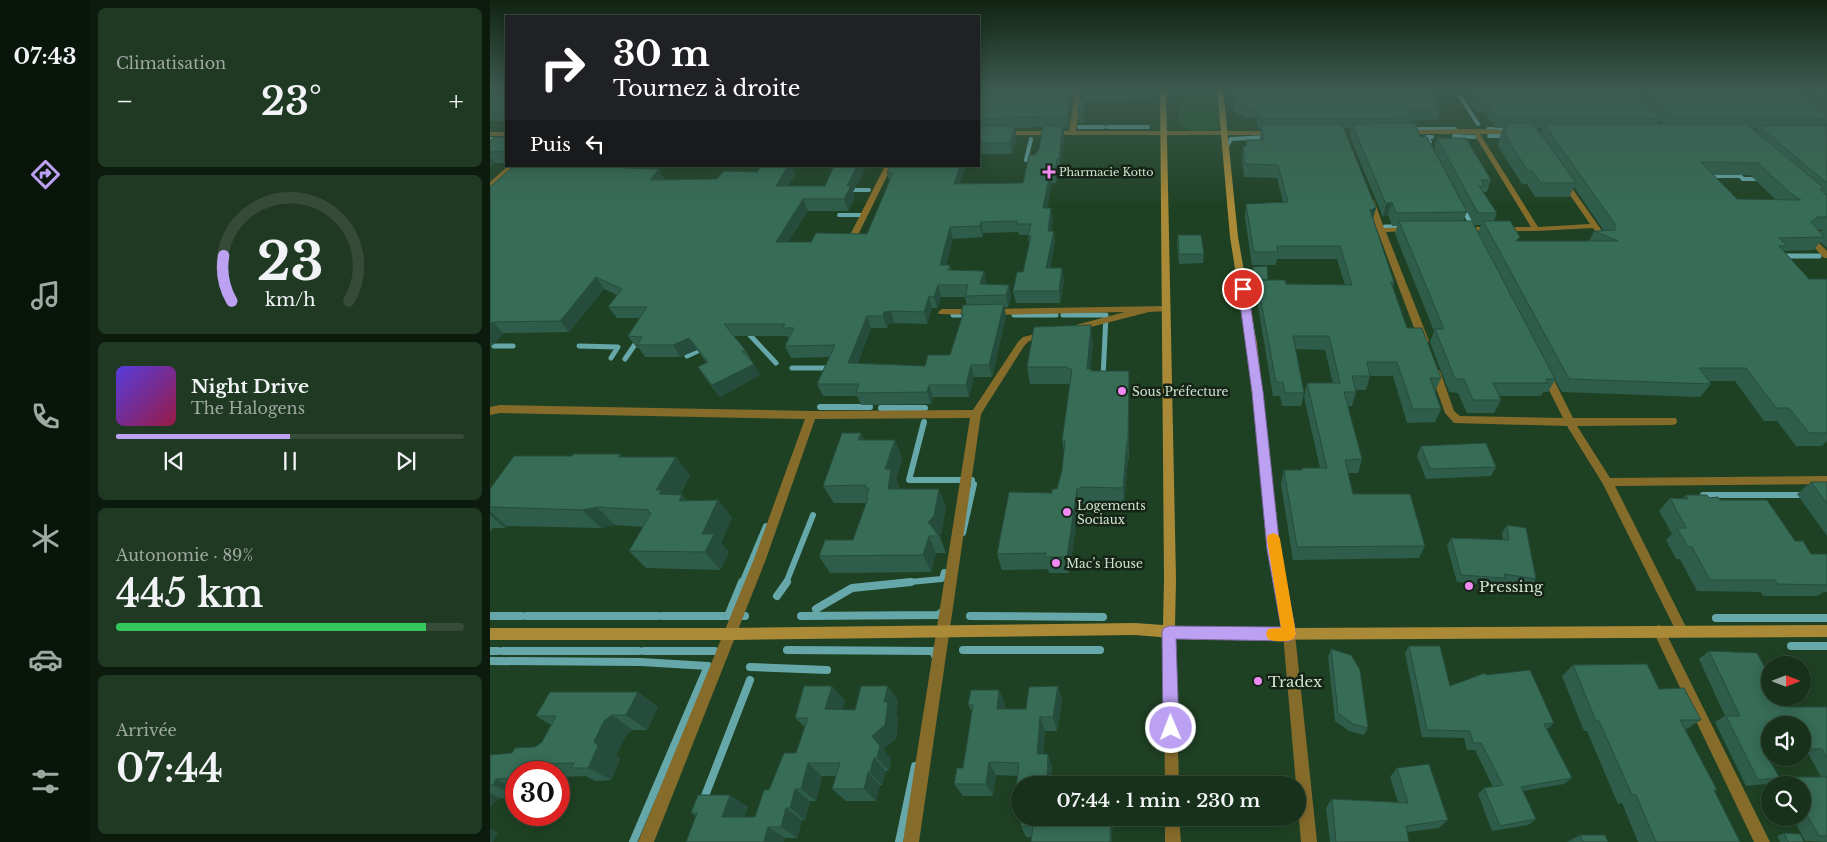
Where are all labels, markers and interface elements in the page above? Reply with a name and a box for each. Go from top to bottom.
text: 30 m [613,32,710,75]
icon: right [530,35,595,100]
text: 07:43 [14,43,76,70]
text: Climatisation [116,53,226,73]
text: Tournez à droite [613,75,800,102]
text: 23° [261,78,322,125]
text: − [116,84,134,119]
text: + [449,84,464,119]
icon: left [581,130,609,158]
text: Puis [530,133,571,156]
icon: directions [28,157,63,192]
place label: Pharmacie Kotto [1059,165,1153,179]
marker: Pharmacie Kotto [1043,166,1055,178]
text: 23 [257,230,323,294]
pin [1222,268,1264,310]
icon: arrive [1229,275,1257,303]
icon: music [28,278,63,313]
text: km/h [265,289,315,311]
text: Night Drive [191,375,309,398]
place label: Sous Préfecture [1132,384,1229,399]
marker: Sous Préfecture [1116,385,1128,397]
text: The Halogens [191,398,305,418]
icon: phone [28,399,63,434]
icon: previous [160,447,188,475]
icon: pause [276,447,304,475]
icon: next [392,447,420,475]
place label: Logements Sociaux [1077,498,1146,527]
marker: Logements Sociaux [1061,506,1073,518]
icon: climate [28,521,63,556]
text: Autonomie · 89% [116,545,253,565]
place label: Mac’s House [1066,556,1143,571]
marker: Mac’s House [1050,557,1062,569]
text: 445 km [116,570,264,617]
place label: Pressing [1479,577,1544,596]
marker: Pressing [1463,580,1475,592]
icon: car [28,642,63,677]
north arrow [1761,656,1811,706]
map controls [1761,656,1811,826]
place label: Tradex [1268,672,1322,691]
marker: Tradex [1252,675,1264,687]
position arrow [1144,701,1196,753]
button: sound [1761,716,1811,766]
text: Arrivée [116,720,177,740]
text: 07:44 [116,745,223,792]
speed limit sign: 30 [505,761,570,826]
icon: filters [28,764,63,799]
button: search [1761,776,1811,826]
text: 07:44 · 1 min · 230 m [1057,789,1260,812]

